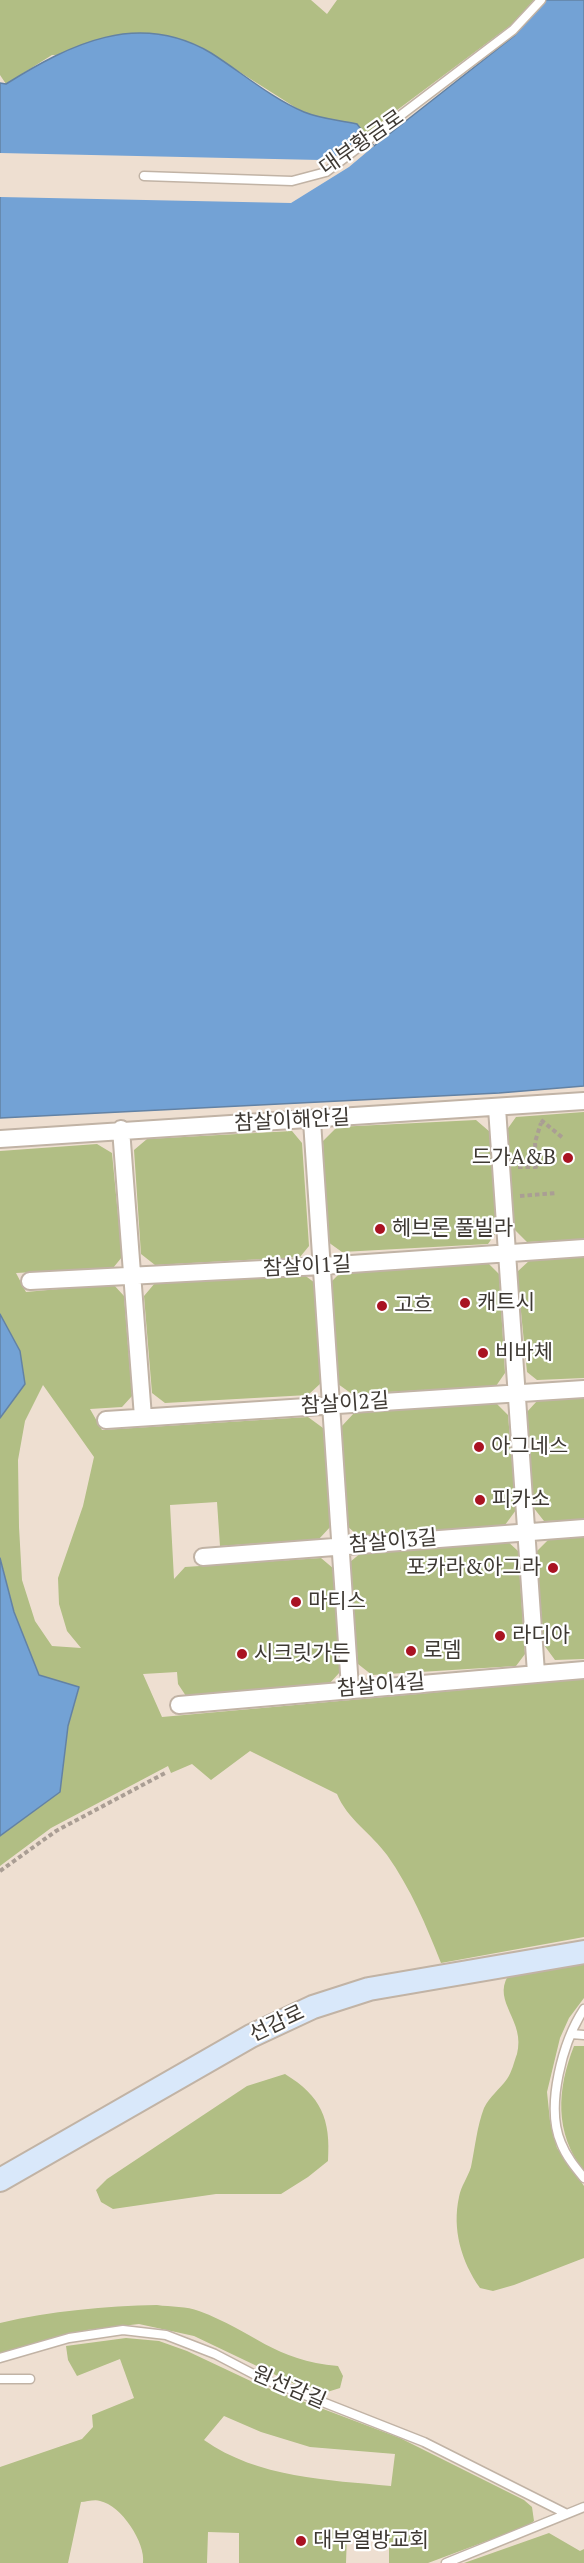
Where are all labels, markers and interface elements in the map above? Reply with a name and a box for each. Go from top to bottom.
street label: 대부황금로 [315,105,409,181]
street label: 참살이해안길 [233,1105,351,1137]
place label: 드가A&B [472,1145,556,1171]
marker: 드가A&B [561,1151,575,1165]
place label: 헤브론 풀빌라 [392,1216,513,1242]
marker: 헤브론 풀빌라 [373,1222,387,1236]
street label: 참살이1길 [262,1252,352,1282]
place label: 캐트시 [477,1290,535,1316]
place label: 고흐 [394,1293,433,1319]
marker: 캐트시 [458,1296,472,1310]
marker: 고흐 [375,1299,389,1313]
place label: 비바체 [495,1340,553,1366]
marker: 비바체 [476,1346,490,1360]
street label: 참살이2길 [300,1388,390,1420]
place label: 아그네스 [491,1434,568,1460]
marker: 아그네스 [472,1440,486,1454]
place label: 피카소 [492,1487,550,1513]
marker: 피카소 [473,1493,487,1507]
street label: 참살이3길 [348,1526,438,1558]
place label: 포카라&아그라 [407,1555,541,1581]
marker: 포카라&아그라 [546,1561,560,1575]
place label: 마티스 [308,1589,366,1615]
marker: 마티스 [289,1595,303,1609]
place label: 라디아 [512,1623,570,1649]
marker: 라디아 [493,1629,507,1643]
place label: 로뎀 [423,1638,462,1664]
place label: 시크릿가든 [254,1641,351,1667]
marker: 로뎀 [404,1644,418,1658]
marker: 시크릿가든 [235,1647,249,1661]
street label: 참살이4길 [336,1670,426,1702]
street label: 선감로 [245,2000,309,2048]
street label: 원선감길 [249,2361,329,2415]
place label: 대부열방교회 [313,2528,429,2554]
marker: 대부열방교회 [294,2534,308,2548]

